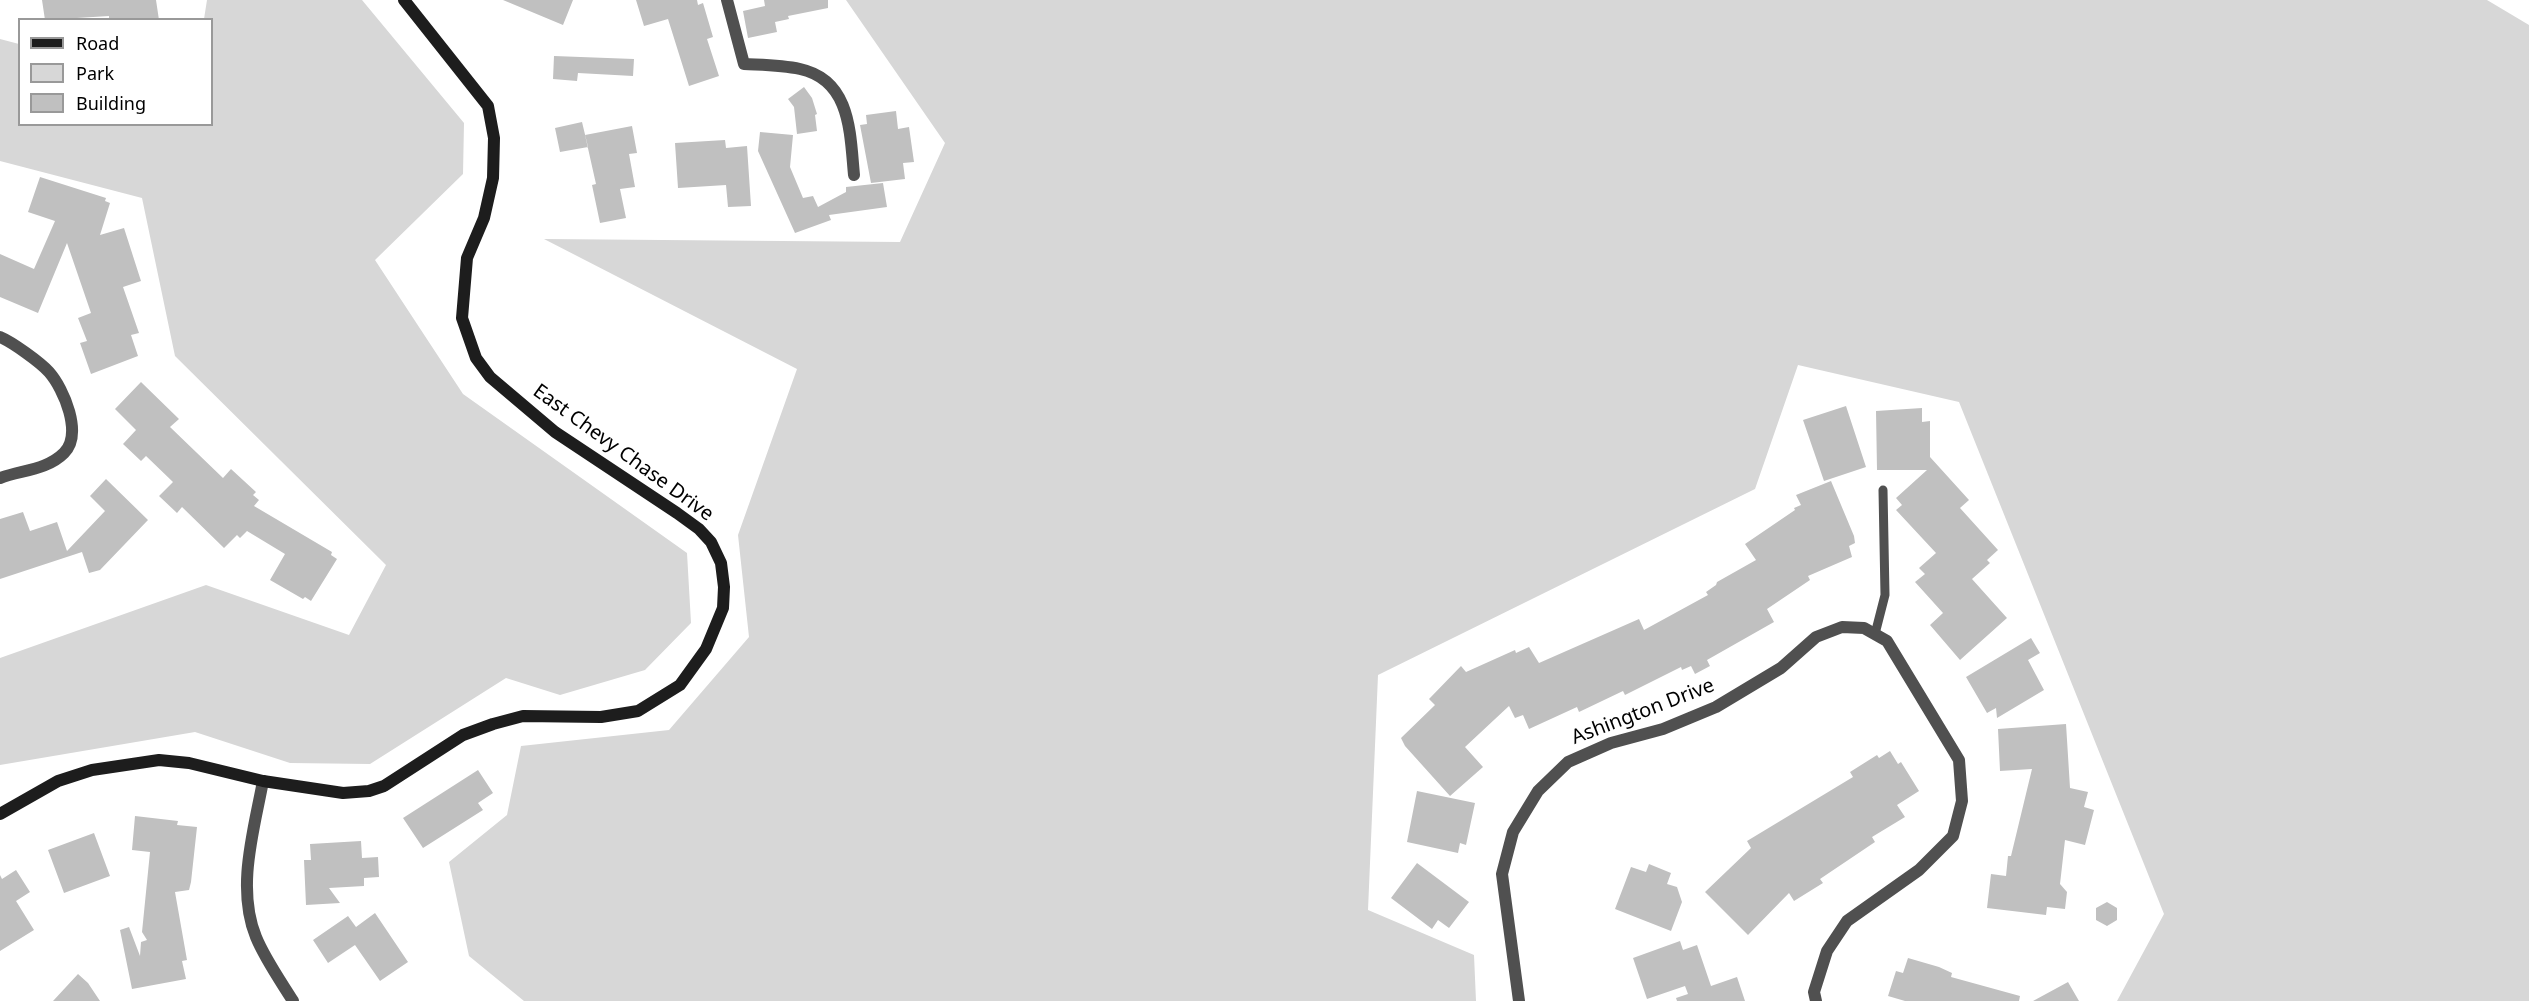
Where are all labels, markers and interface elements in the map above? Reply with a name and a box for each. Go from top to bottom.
legend [18,18,213,126]
text: Road [76,31,119,55]
text: Park [76,61,114,85]
text: Building [76,91,146,115]
street label: East Chevy Chase Drive [528,379,718,527]
street label: Ashington Drive [1568,674,1718,750]

